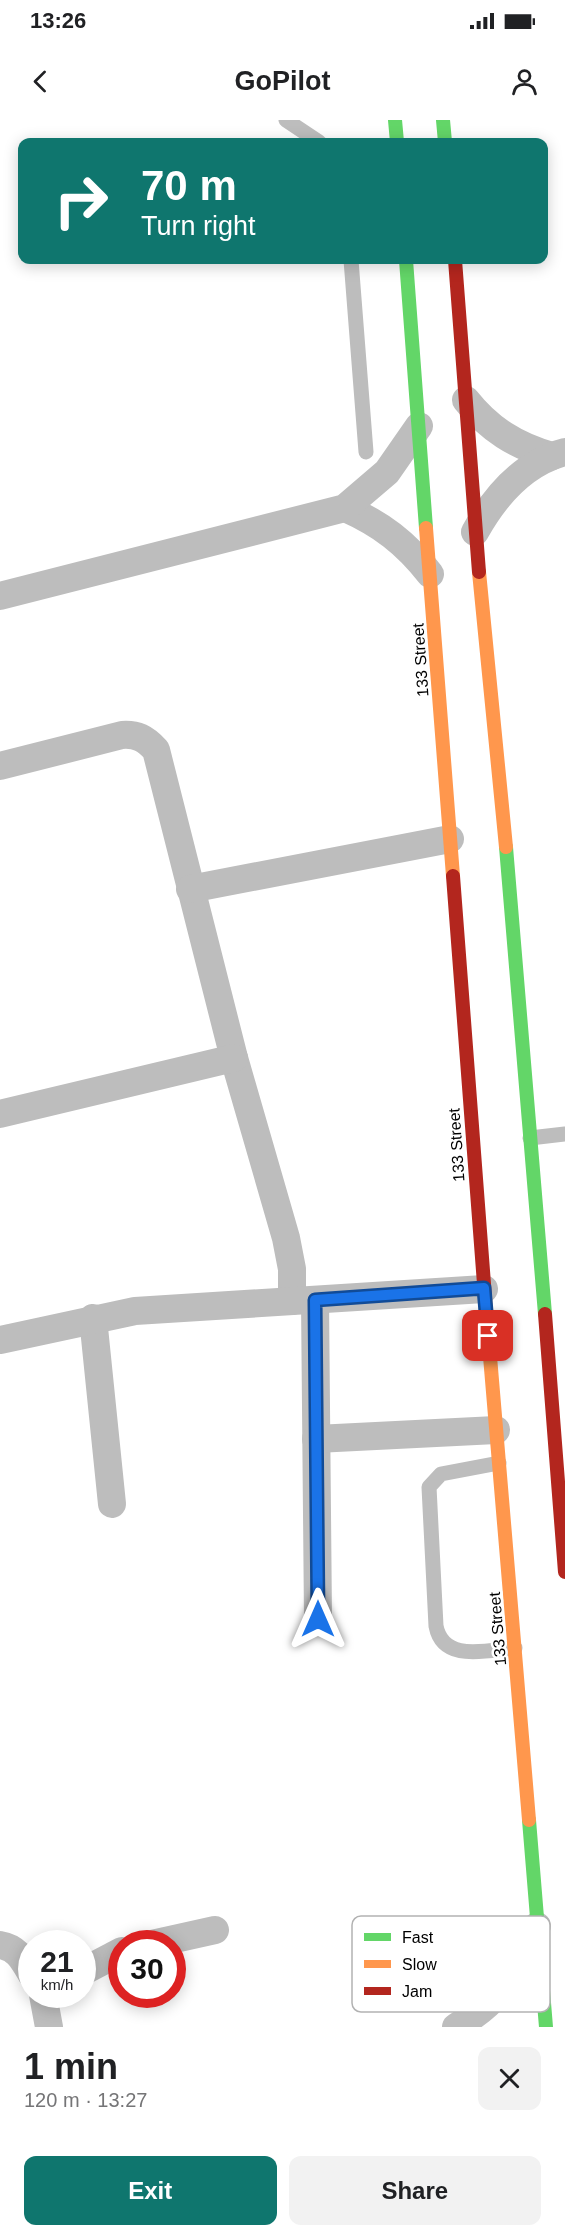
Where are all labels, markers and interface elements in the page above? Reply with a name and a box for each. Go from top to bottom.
text: 13:26 [30,8,86,33]
icon: back [24,65,57,98]
icon: person [508,65,541,98]
text: GoPilot [235,66,331,96]
icon: right [42,162,120,240]
text: 70 m [141,162,237,209]
text: Turn right [141,211,256,241]
street label: 133 Street [409,622,432,697]
street label: 133 Street [445,1107,468,1182]
pin [462,1310,513,1361]
icon: arrive [471,1319,504,1352]
position arrow [286,1587,350,1651]
street label: 133 Street [486,1591,509,1666]
legend [352,1916,550,2012]
text: Fast [402,1929,434,1946]
speed limit sign: 30 [108,1930,186,2008]
text: 21 [40,1945,74,1978]
text: Slow [402,1956,437,1973]
text: km/h [41,1976,73,1993]
text: Jam [402,1983,432,2000]
text: 1 min [24,2046,118,2087]
button: close [478,2047,541,2110]
text: 120 m · 13:27 [24,2089,147,2111]
button: Exit [24,2156,277,2225]
button: Share [289,2156,541,2225]

